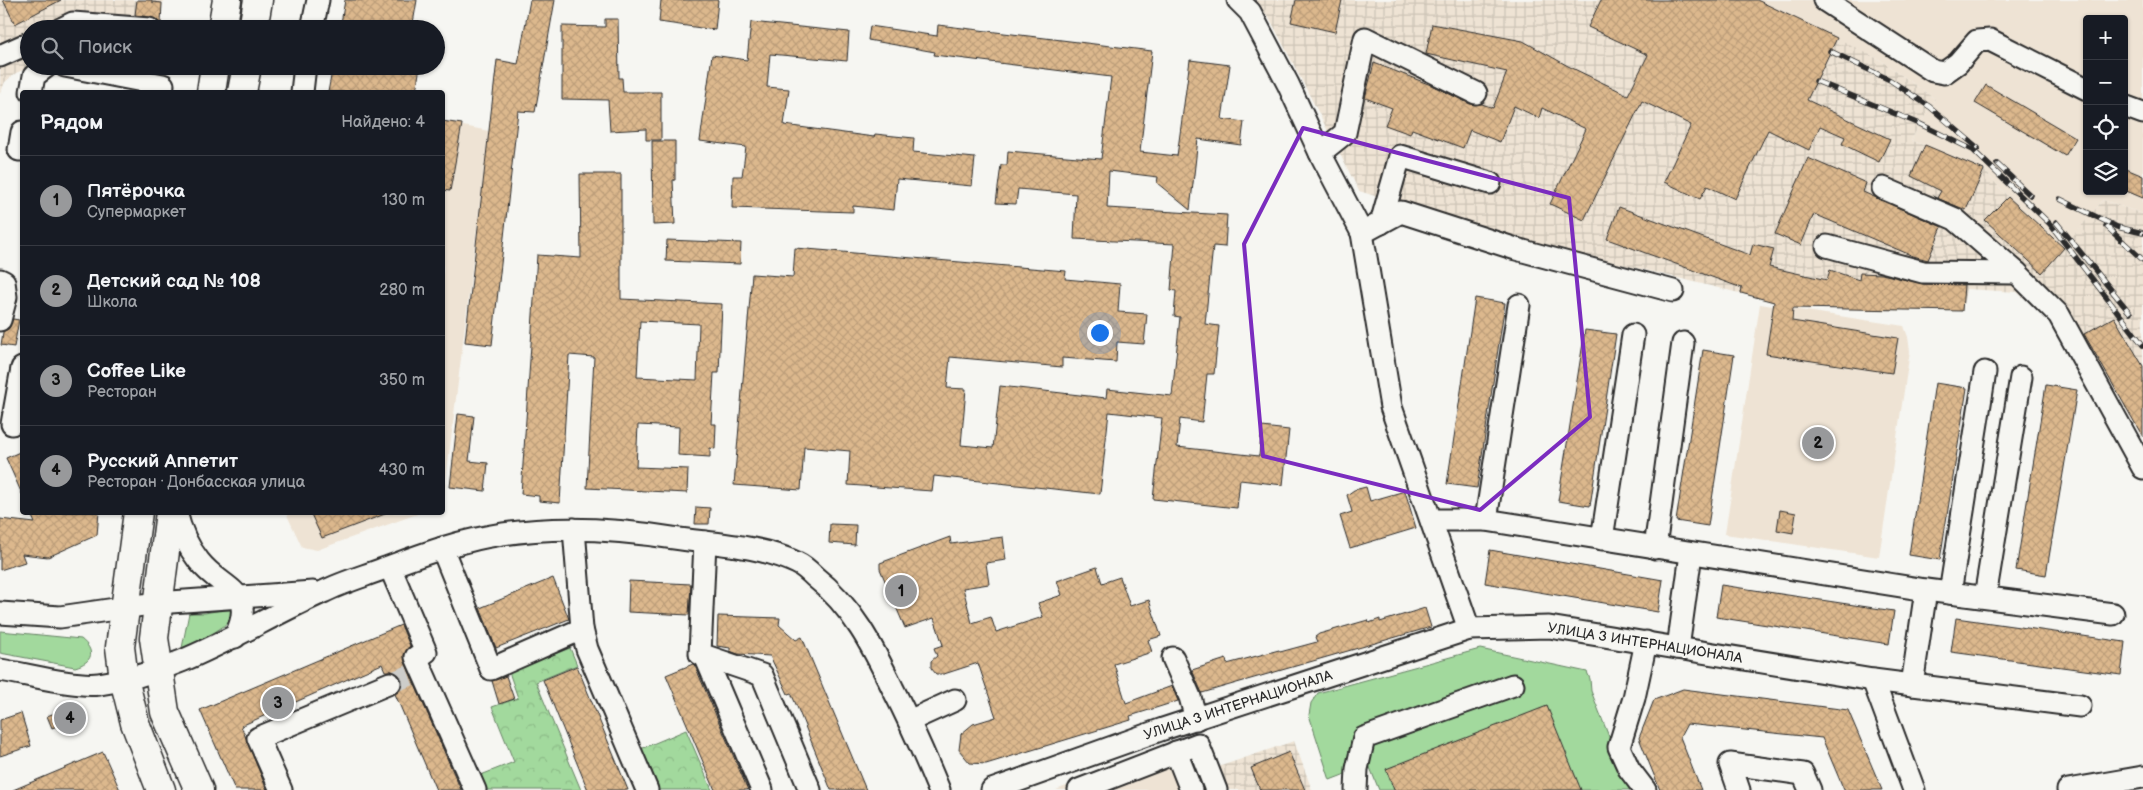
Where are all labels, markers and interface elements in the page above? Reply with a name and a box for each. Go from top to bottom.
map controls [2083,15,2128,195]
button: + [2083,15,2128,60]
search box [20,20,445,75]
icon: search [38,34,66,62]
text: Поиск [78,36,132,59]
button: − [2083,60,2128,105]
button: locate [2083,105,2128,150]
text: Рядом [40,110,103,135]
text: Найдено: 4 [341,113,425,132]
button: layers [2083,150,2128,195]
text: Пятёрочка [87,180,185,203]
text: 1 [53,191,59,210]
text: 130 m [382,191,425,210]
text: Супермаркет [87,203,186,222]
text: Детский сад № 108 [87,270,261,293]
text: 2 [51,281,61,300]
text: 280 m [379,281,425,300]
text: Школа [87,293,137,312]
your location [1087,320,1113,346]
text: Coffee Like [87,360,186,383]
text: 3 [51,371,61,390]
text: 350 m [379,371,425,390]
text: Ресторан [87,383,157,402]
pin: 2 [1802,424,1834,462]
text: Русский Аппетит [87,450,238,473]
text: 4 [51,461,61,480]
text: 430 m [378,461,425,480]
text: Ресторан · Донбасская улица [87,473,305,492]
pin: 1 [885,572,917,610]
street label: УЛИЦА 3 ИНТЕРНАЦИОНАЛА [1546,619,1744,667]
street label: УЛИЦА 3 ИНТЕРНАЦИОНАЛА [1142,666,1335,744]
pin: 3 [262,684,294,722]
pin: 4 [54,699,86,737]

